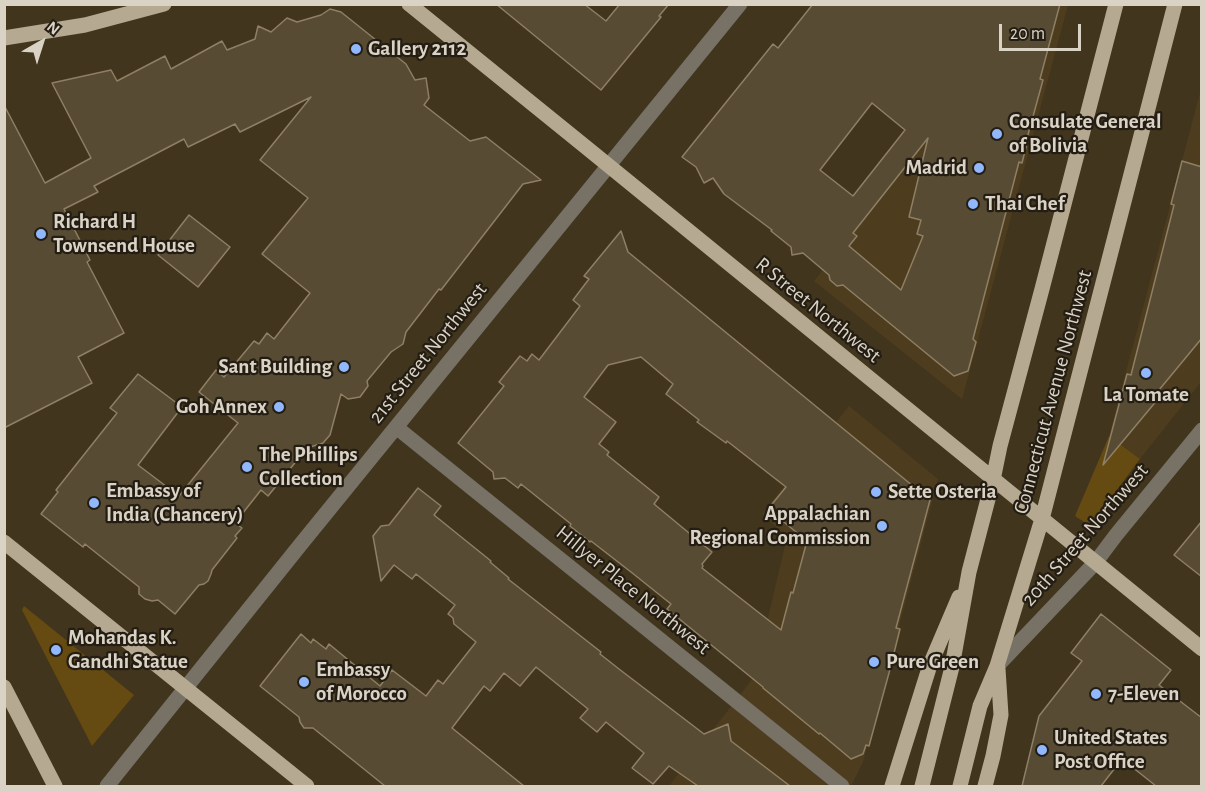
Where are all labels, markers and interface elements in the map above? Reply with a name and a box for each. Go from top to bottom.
north arrow [12,12,72,72]
scale bar [1002,12,1084,50]
text: N [44,18,63,38]
text: 20 m [1010,25,1045,43]
place label: Gallery 2112 [368,36,466,62]
marker: Gallery 2112 [349,42,363,56]
place label: Consulate General of Bolivia [1009,109,1161,159]
marker: Consulate General of Bolivia [990,127,1004,141]
place label: Madrid [905,155,967,181]
marker: Madrid [972,161,986,175]
place label: Thai Chef [985,191,1065,217]
marker: Thai Chef [966,197,980,211]
place label: Richard H Townsend House [53,209,195,259]
marker: Richard H Townsend House [34,227,48,241]
street label: R Street Northwest [750,252,886,368]
street label: Connecticut Avenue Northwest [1008,267,1098,517]
street label: 21st Street Northwest [364,278,492,428]
place label: Sant Building [218,354,332,380]
marker: Sant Building [337,360,351,374]
marker: La Tomate [1139,366,1153,380]
place label: La Tomate [1103,382,1189,408]
place label: Goh Annex [176,394,267,420]
marker: Goh Annex [272,400,286,414]
place label: The Phillips Collection [259,442,358,492]
street label: 20th Street Northwest [1016,459,1154,611]
marker: The Phillips Collection [240,460,254,474]
place label: Embassy of India (Chancery) [106,478,244,528]
place label: Sette Osteria [888,479,996,505]
marker: Sette Osteria [869,485,883,499]
marker: Embassy of India (Chancery) [87,496,101,510]
place label: Appalachian Regional Commission [689,501,870,551]
marker: Appalachian Regional Commission [875,519,889,533]
street label: Hillyer Place Northwest [551,520,715,660]
place label: Mohandas K. Gandhi Statue [68,625,188,675]
marker: Mohandas K. Gandhi Statue [49,643,63,657]
place label: Pure Green [886,649,979,675]
marker: Pure Green [867,655,881,669]
place label: Embassy of Morocco [316,657,407,707]
marker: Embassy of Morocco [297,675,311,689]
place label: 7-Eleven [1108,681,1179,707]
marker: 7-Eleven [1089,687,1103,701]
place label: United States Post Office [1054,725,1167,775]
marker: United States Post Office [1035,743,1049,757]

